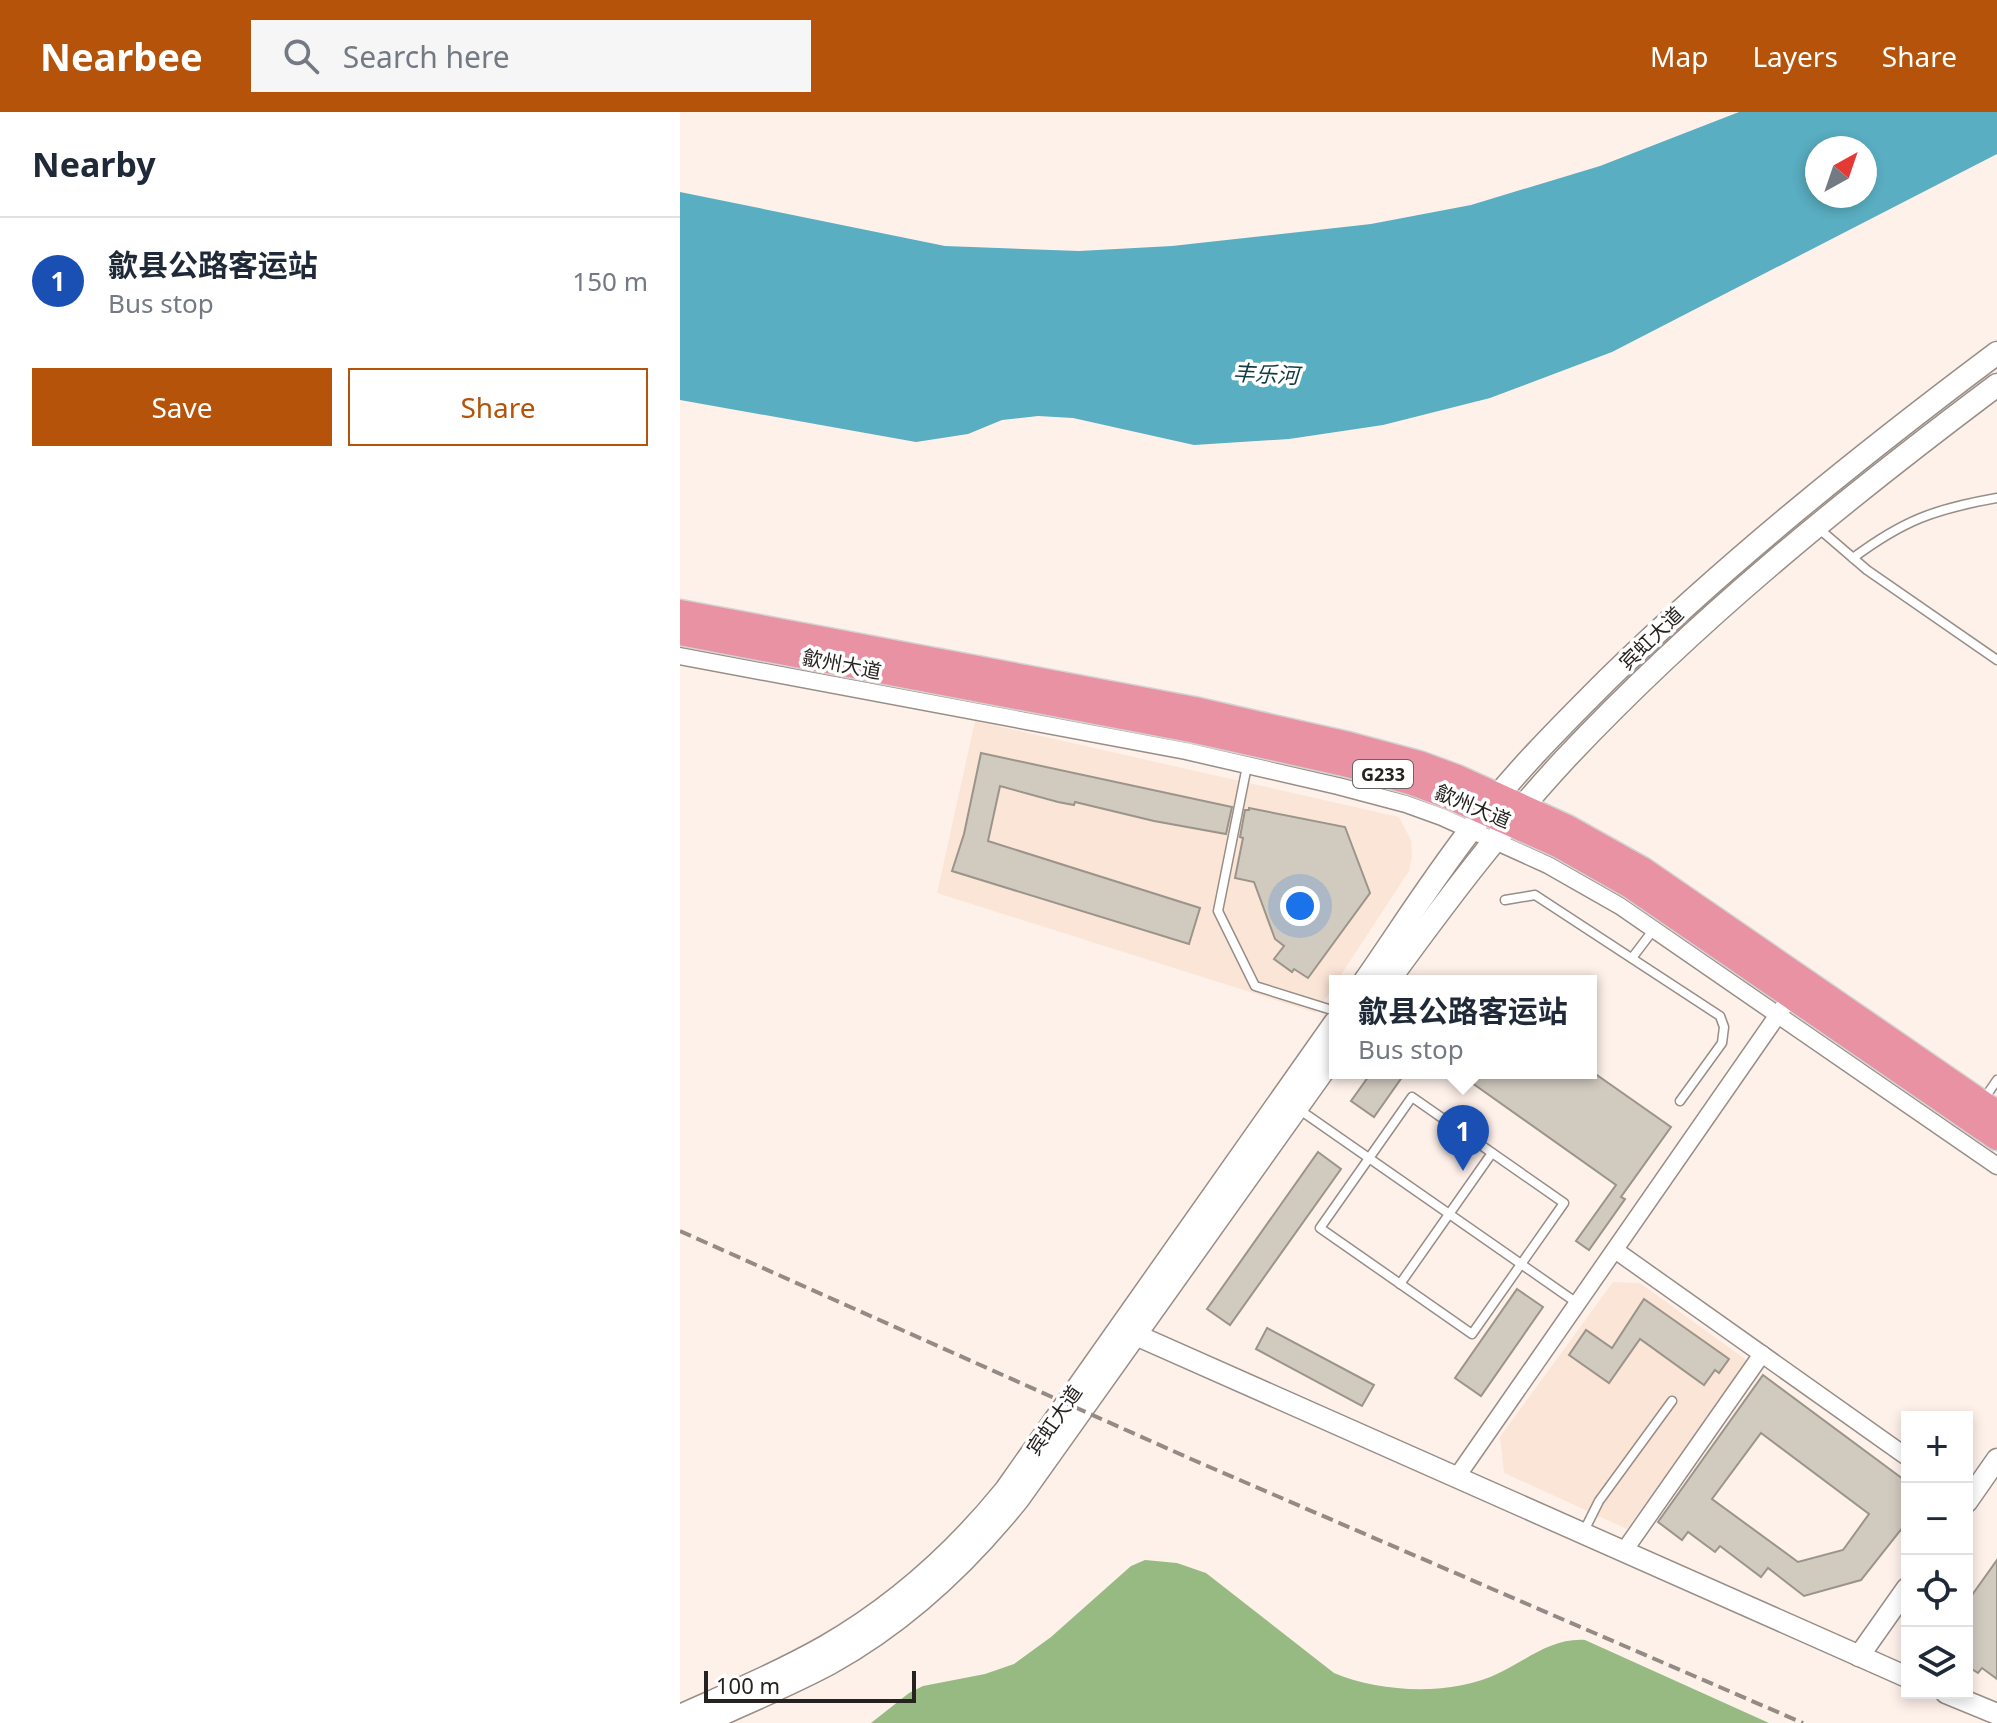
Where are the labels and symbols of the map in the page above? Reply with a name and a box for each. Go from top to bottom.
north arrow [1805,136,1877,208]
water label: 丰乐河 [1232,356,1304,390]
street label: 宾虹大道 [1613,601,1689,675]
street label: 歙州大道 [800,643,884,685]
road number: G233 [1353,760,1413,788]
street label: 歙州大道 [1431,778,1515,834]
your location [1280,886,1320,926]
pin: 1 [1437,1105,1489,1171]
street label: 宾虹大道 [1020,1379,1088,1461]
scale bar [704,1667,916,1703]

